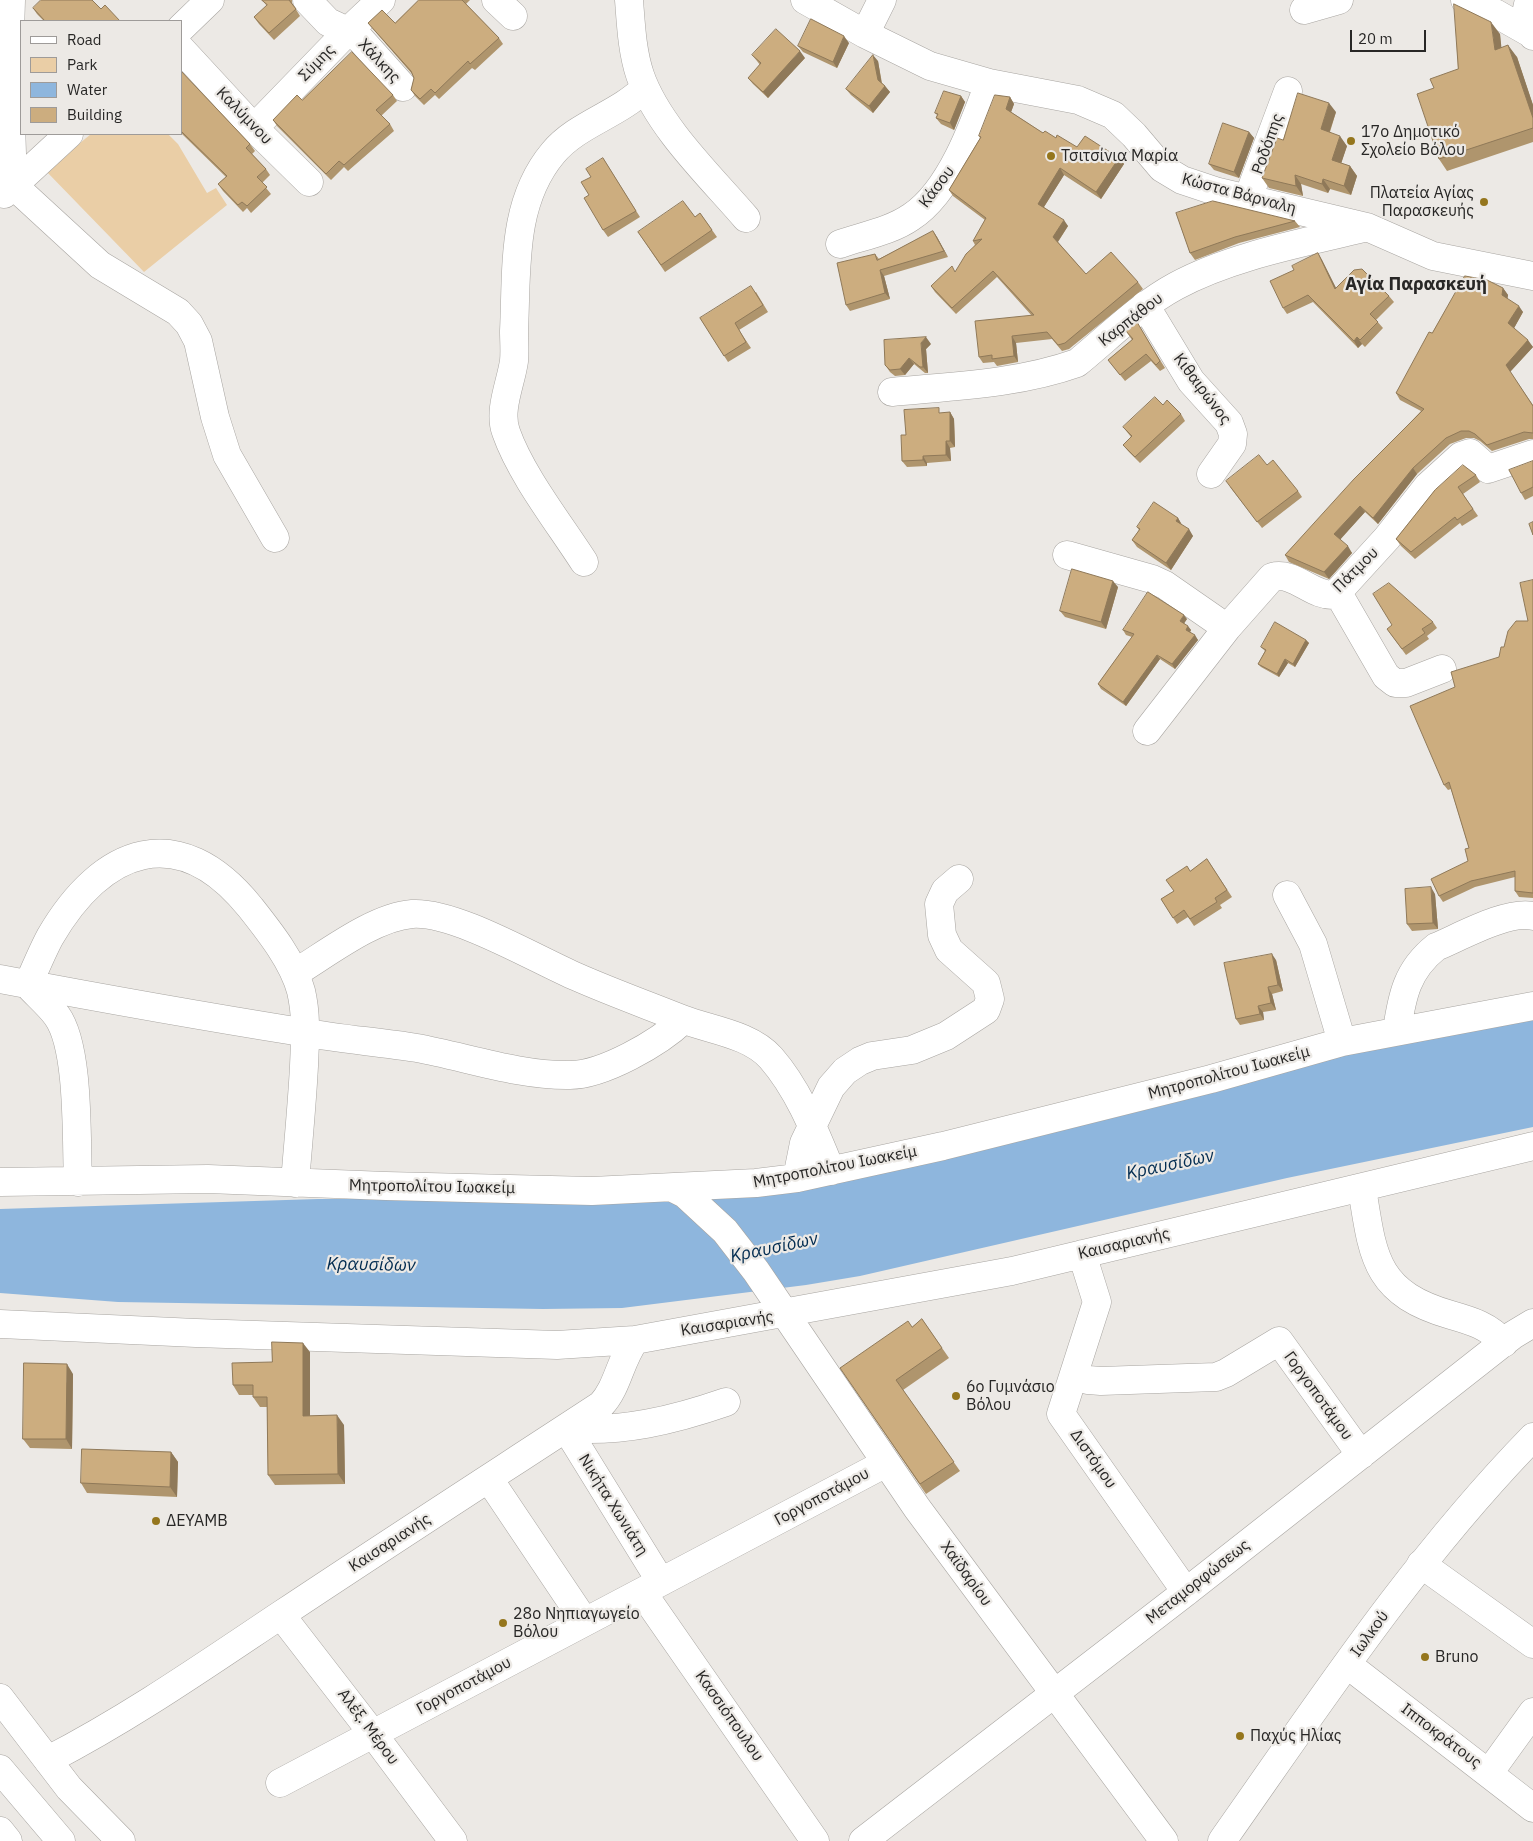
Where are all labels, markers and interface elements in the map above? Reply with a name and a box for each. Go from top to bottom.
legend [20,20,182,135]
scale bar [1353,20,1429,52]
text: 20 m [1358,29,1393,48]
text: Road [67,30,102,49]
street label: Χάλκης [354,35,404,87]
street label: Σύμης [295,41,339,85]
text: Park [67,55,97,74]
text: Water [67,80,107,99]
street label: Καλύμνου [212,83,276,149]
text: Building [67,105,122,124]
street label: Ροδόπης [1248,111,1288,177]
place label: 17ο Δημοτικό Σχολείο Βόλου [1361,122,1465,160]
marker: 17ο Δημοτικό Σχολείο Βόλου [1345,135,1357,147]
place label: Τσιτσίνια Μαρία [1061,146,1178,166]
marker: Τσιτσίνια Μαρία [1045,150,1057,162]
street label: Κάσου [915,162,959,212]
street label: Κώστα Βάρναλη [1180,169,1298,219]
place label: Πλατεία Αγίας Παρασκευής [1370,183,1474,221]
marker: Πλατεία Αγίας Παρασκευής [1478,196,1490,208]
district label: Αγία Παρασκευή [1345,274,1487,296]
street label: Καρπάθου [1095,289,1167,351]
street label: Κιθαιρώνος [1169,350,1235,428]
street label: Πάτμου [1329,543,1383,597]
street label: Μητροπολίτου Ιωακείμ [1146,1042,1312,1104]
street label: Μητροπολίτου Ιωακείμ [751,1142,919,1192]
water label: Κραυσίδων [1124,1145,1216,1185]
street label: Μητροπολίτου Ιωακείμ [349,1176,515,1198]
street label: Καισαριανής [1076,1224,1172,1264]
water label: Κραυσίδων [728,1228,820,1268]
water label: Κραυσίδων [326,1253,416,1277]
street label: Καισαριανής [679,1307,775,1341]
street label: Γοργοποτάμου [1279,1348,1357,1444]
place label: 6ο Γυμνάσιο Βόλου [966,1377,1055,1415]
marker: 6ο Γυμνάσιο Βόλου [950,1390,962,1402]
street label: Διστόμου [1066,1426,1120,1492]
street label: Νικήτα Χωνιάτη [574,1451,652,1559]
street label: Γοργοποτάμου [771,1464,873,1530]
street label: Καισαριανής [346,1510,434,1576]
place label: ΔΕΥΑΜΒ [166,1511,228,1531]
marker: ΔΕΥΑΜΒ [150,1515,162,1527]
street label: Μεταμορφώσεως [1142,1536,1254,1628]
street label: Χαϊδαρίου [936,1538,996,1610]
place label: 28ο Νηπιαγωγείο Βόλου [513,1604,640,1642]
street label: Ιωλκού [1347,1607,1393,1661]
marker: 28ο Νηπιαγωγείο Βόλου [497,1617,509,1629]
place label: Bruno [1435,1647,1478,1667]
marker: Bruno [1419,1651,1431,1663]
street label: Γοργοποτάμου [413,1653,515,1719]
street label: Κασσιόπουλου [691,1667,767,1765]
street label: Αλέξ. Μέρου [333,1685,403,1769]
street label: Ιπποκράτους [1397,1699,1485,1773]
place label: Παχύς Ηλίας [1250,1726,1341,1746]
marker: Παχύς Ηλίας [1234,1730,1246,1742]

